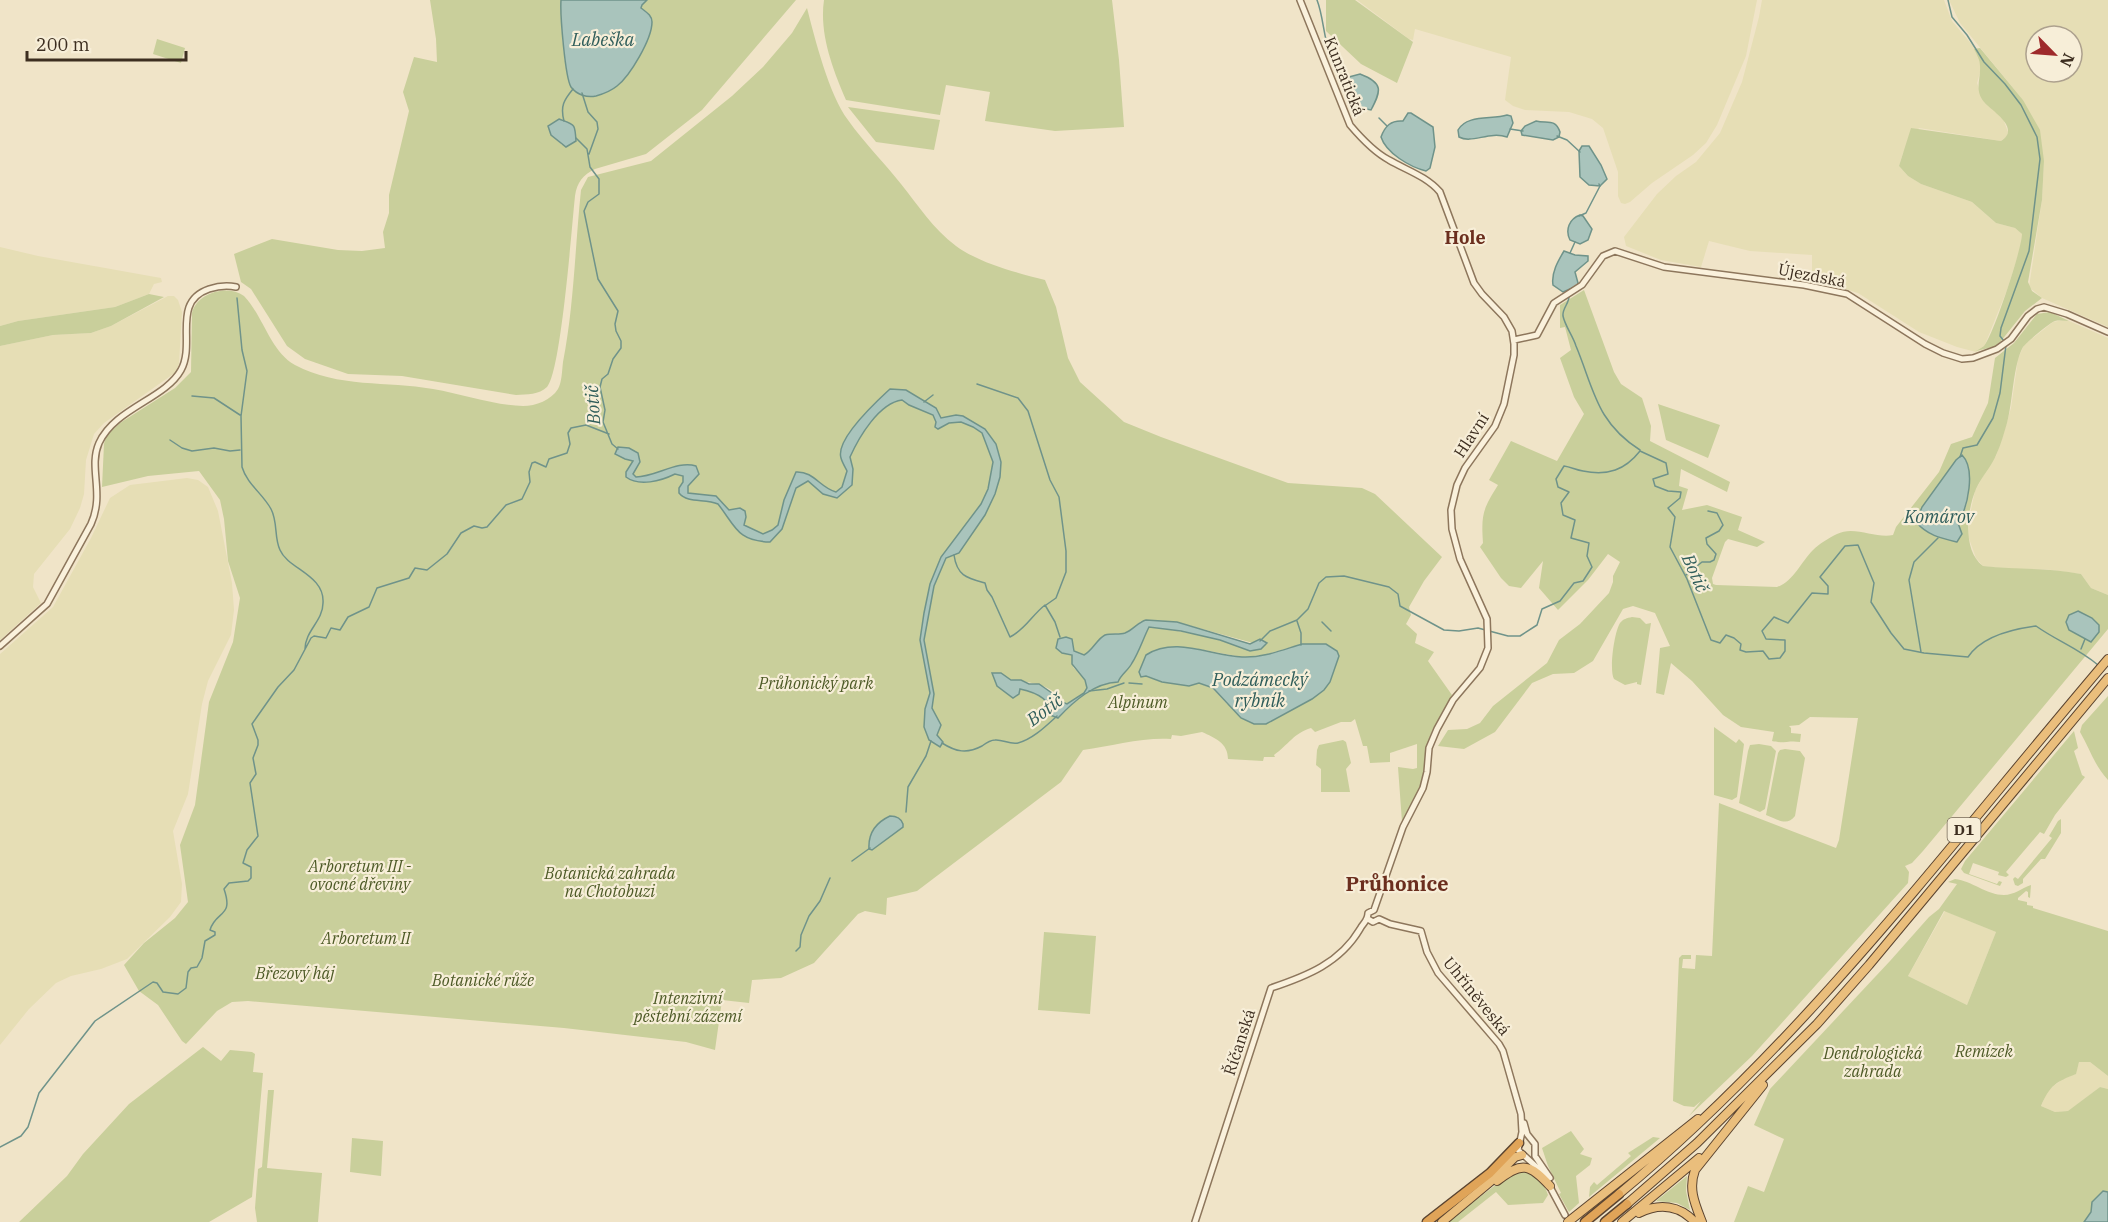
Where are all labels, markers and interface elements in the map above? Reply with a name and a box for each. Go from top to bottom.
scale bar [27,24,186,62]
north arrow [2024,24,2084,84]
water label: Labeška [571,28,635,51]
text: 200 m [36,33,90,56]
street label: Kunratická [1320,33,1370,119]
text: N [2056,50,2079,70]
district label: Hole [1444,226,1486,249]
street label: Újezdská [1776,258,1848,291]
water label: Botič [580,383,605,427]
street label: Hlavní [1449,409,1493,461]
water label: Komárov [1903,505,1976,528]
water label: Botič [1677,549,1715,597]
water label: Podzámecký rybník [1211,668,1310,712]
park label: Průhonický park [758,673,874,693]
water label: Botič [1021,688,1068,731]
park label: Alpinum [1107,692,1168,712]
road number: D1 [1948,818,1980,842]
park label: Arboretum III - ovocné dřeviny [307,856,412,894]
park label: Botanická zahrada na Chotobuzi [544,863,676,901]
district label: Průhonice [1346,870,1448,897]
park label: Arboretum II [321,928,412,948]
street label: Uhříněveská [1439,953,1515,1040]
park label: Březový háj [254,963,335,983]
park label: Botanické růže [431,970,534,990]
park label: Intenzivní pěstební zázemí [632,988,743,1026]
street label: Říčanská [1219,1006,1259,1078]
park label: Remízek [1954,1041,2013,1061]
park label: Dendrologická zahrada [1822,1043,1923,1081]

